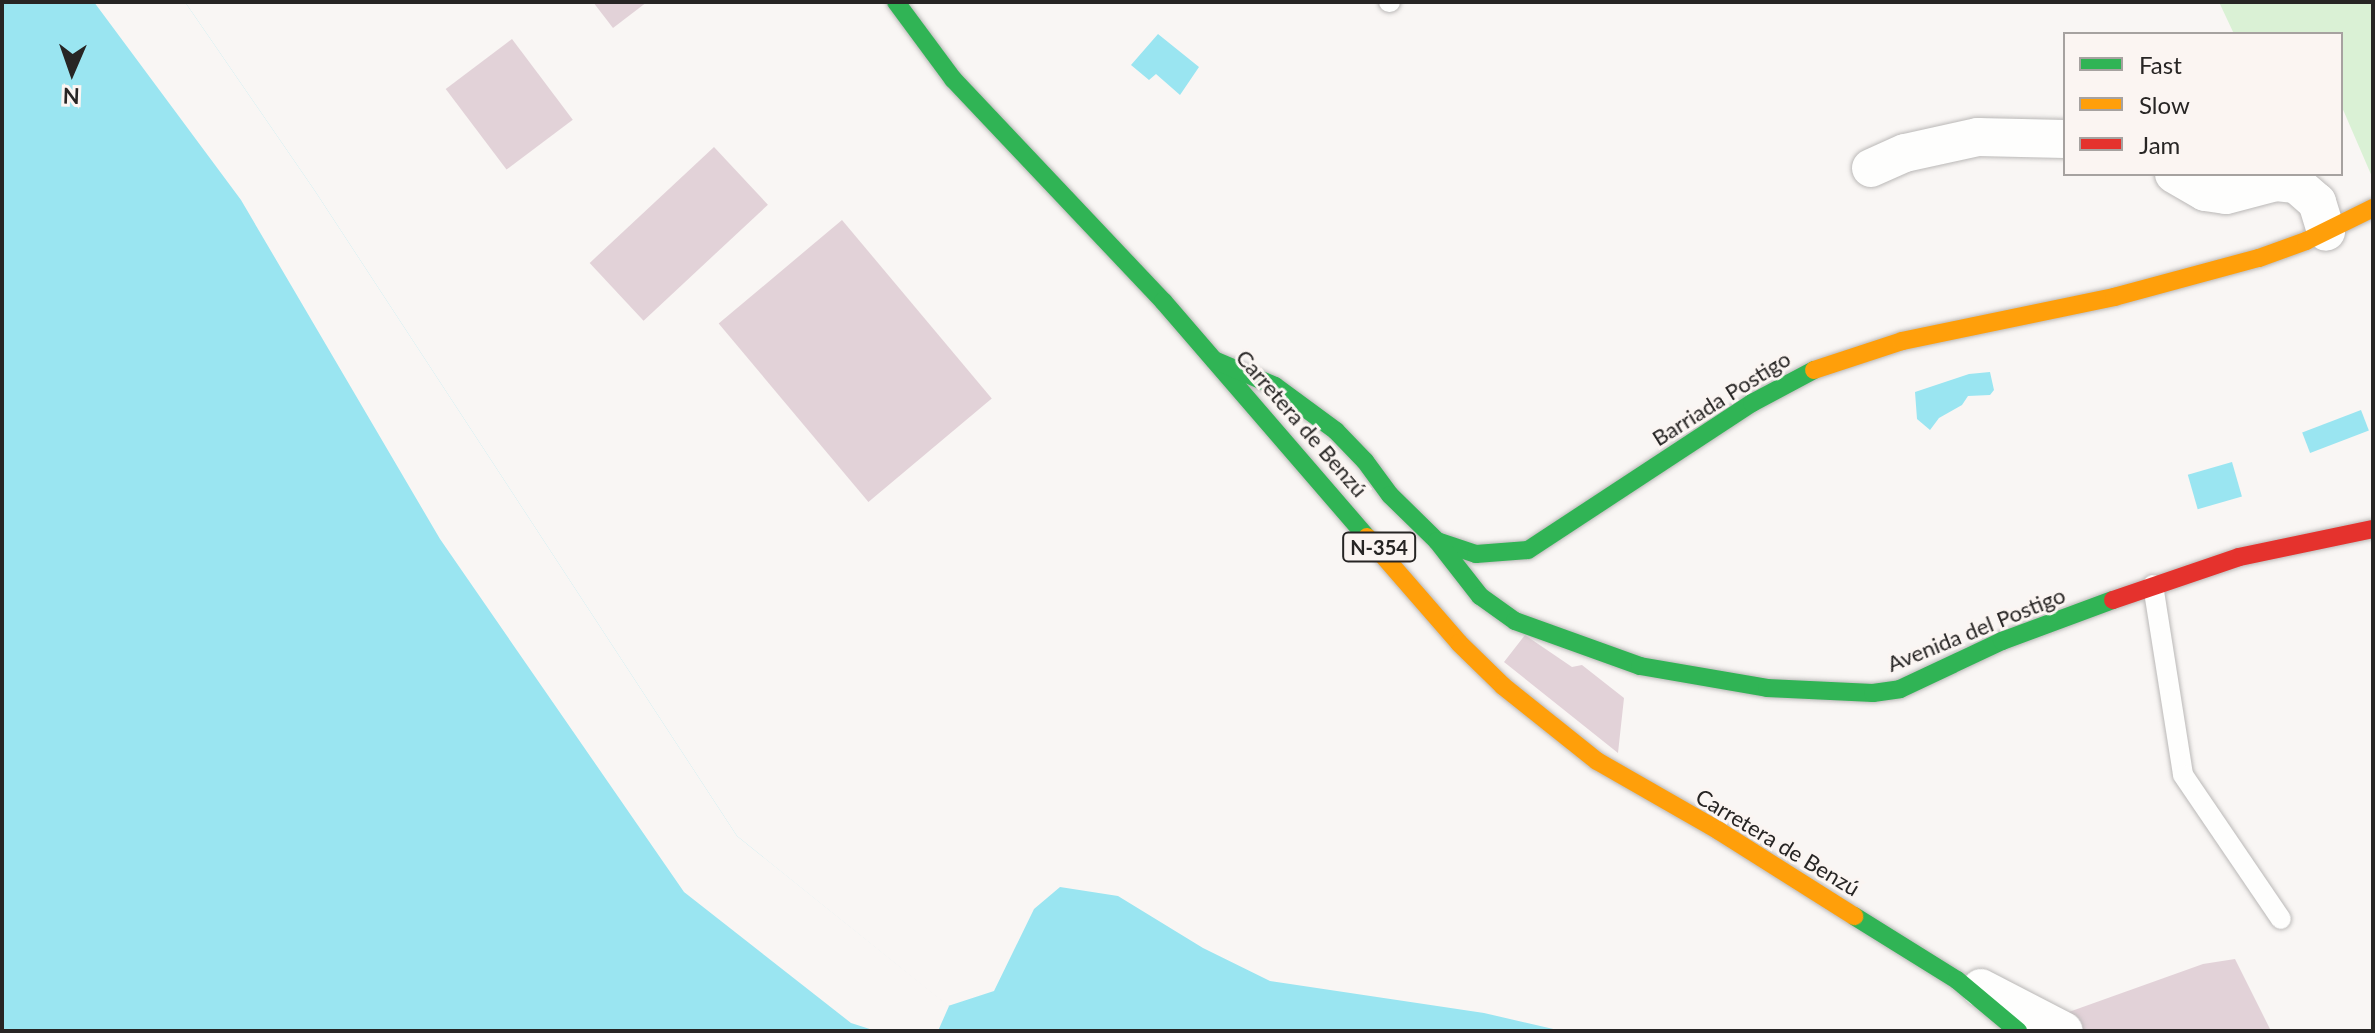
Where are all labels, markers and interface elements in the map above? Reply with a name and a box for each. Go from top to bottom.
north arrow [32,32,112,112]
legend [2063,32,2343,176]
text: Fast [2139,50,2182,79]
text: N [62,83,80,110]
text: Slow [2139,90,2190,119]
text: Jam [2139,130,2180,159]
street label: Carretera de Benzú [1231,344,1373,502]
street label: Barriada Postigo [1647,345,1795,451]
road number: N-354 [1341,531,1417,563]
street label: Avenida del Postigo [1883,581,2069,677]
street label: Carretera de Benzú [1691,783,1865,901]

